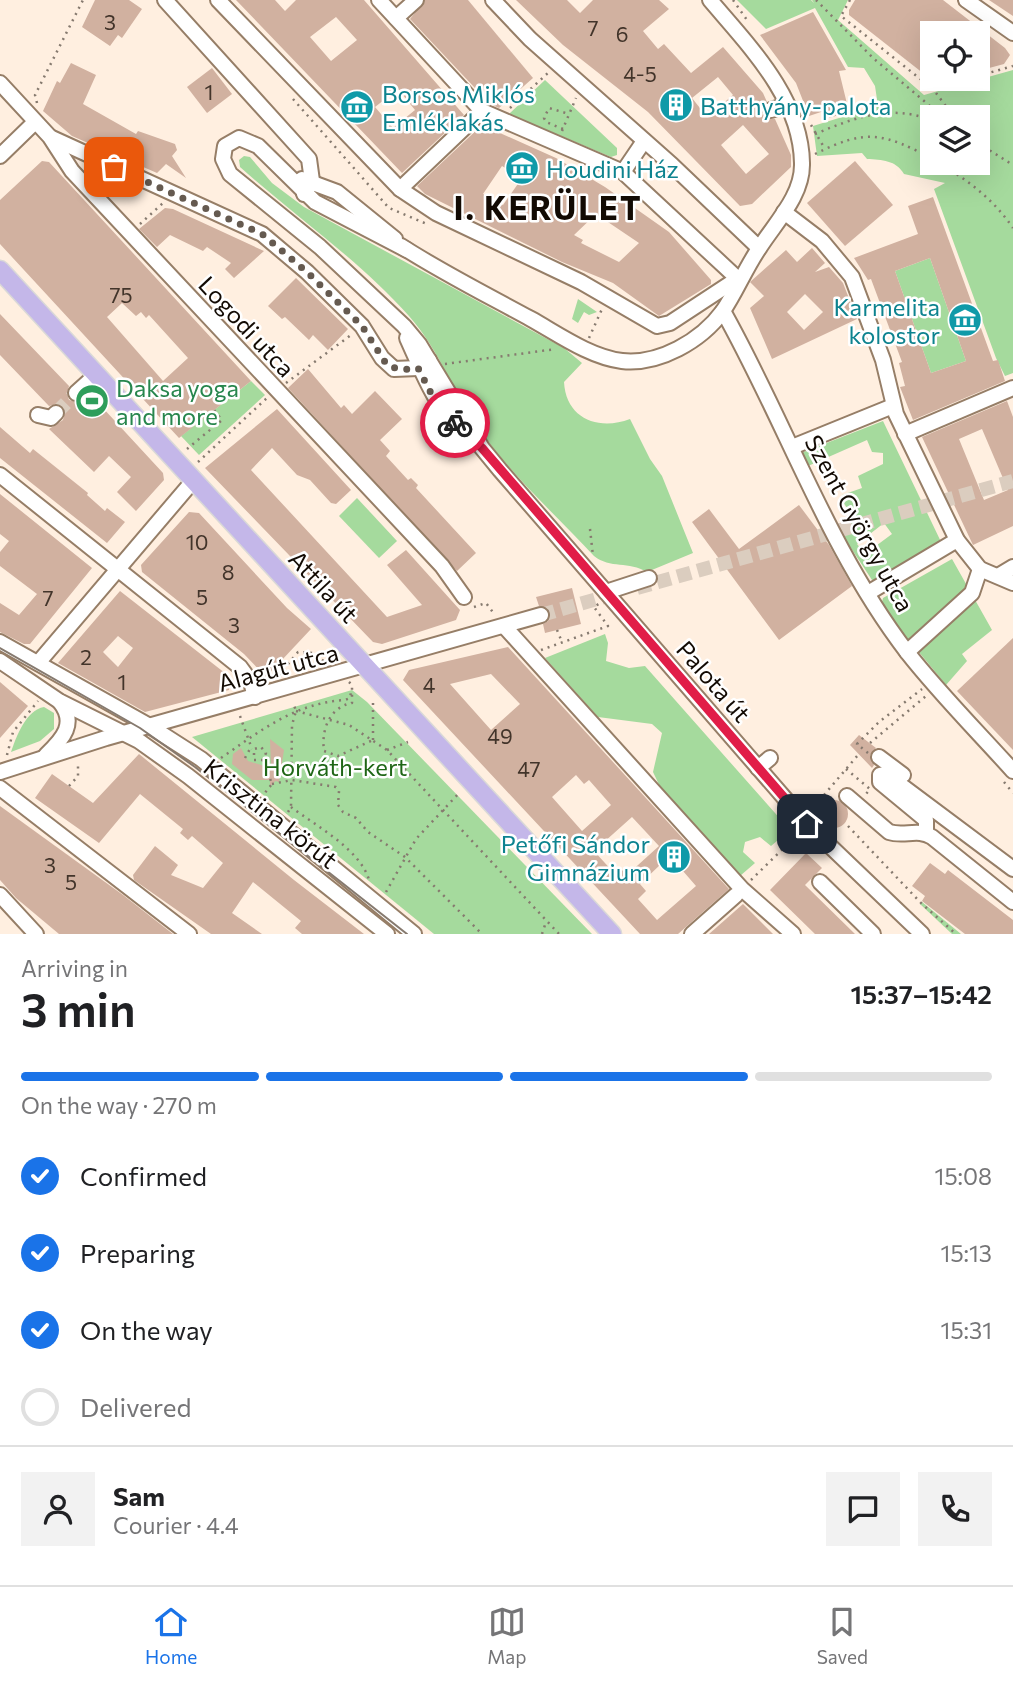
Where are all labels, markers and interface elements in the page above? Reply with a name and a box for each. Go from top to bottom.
house number: 3 [104,9,116,34]
house number: 7 [587,15,599,40]
house number: 6 [616,21,628,46]
map controls [920,21,990,175]
button: locate [920,21,990,91]
house number: 4-5 [623,61,657,86]
house number: 1 [205,79,213,104]
place label: Borsos Miklós Emléklakás [382,79,535,136]
building icon: Batthyány-palota [657,86,695,124]
museum icon: Borsos Miklós Emléklakás [338,88,376,126]
place label: Batthyány-palota [700,91,891,120]
button: layers [920,105,990,175]
pin [84,137,144,197]
icon: bag [95,148,133,186]
museum icon: Houdini Ház [503,149,541,187]
place label: Houdini Ház [546,154,679,183]
district label: I. KERÜLET [453,187,643,227]
street label: Logodi utca [193,270,301,382]
house number: 75 [109,282,133,307]
place label: Karmelita kolostor [833,292,940,349]
museum icon: Karmelita kolostor [946,301,984,339]
place label: Daksa yoga and more [116,373,239,430]
sports icon: Daksa yoga and more [73,382,111,420]
courier [420,388,490,458]
icon: bike [436,404,474,442]
street label: Szent György utca [799,430,921,616]
house number: 10 [186,529,208,554]
street label: Attila út [283,544,365,628]
house number: 8 [222,559,234,584]
house number: 5 [196,584,208,609]
house number: 7 [42,585,54,610]
house number: 3 [228,612,240,637]
street label: Palota út [671,634,757,728]
street label: Alagút utca [215,637,341,697]
house number: 2 [80,644,92,669]
house number: 1 [118,669,126,694]
house number: 4 [423,672,436,697]
house number: 49 [487,723,513,748]
street label: Krisztina körút [199,752,344,874]
park label: Horváth-kert [263,752,408,781]
house number: 47 [517,756,541,781]
pin [777,794,837,854]
icon: home [788,805,826,843]
place label: Petőfi Sándor Gimnázium [501,829,650,886]
building icon: Petőfi Sándor Gimnázium [655,838,693,876]
house number: 3 [44,852,56,877]
house number: 5 [65,869,77,894]
text: Arriving in [21,954,128,982]
text: 15:37–15:42 [851,978,992,1009]
text: 3 min [21,980,136,1036]
text: On the way · 270 m [21,1091,217,1119]
icon: check [21,1157,59,1195]
text: Confirmed [80,1160,207,1191]
text: 15:08 [935,1162,992,1190]
icon: check [21,1234,59,1272]
text: Preparing [80,1237,195,1268]
text: 15:13 [941,1239,992,1267]
icon: check [21,1311,59,1349]
text: On the way [80,1314,213,1345]
text: 15:31 [941,1316,992,1344]
text: Delivered [80,1391,191,1422]
button: person [21,1472,95,1546]
button: chat [826,1472,900,1546]
button: phone [918,1472,992,1546]
text: Sam [113,1480,165,1511]
text: Courier · 4.4 [113,1511,239,1539]
tab: Home [145,1603,197,1668]
tab: Map [487,1603,527,1668]
tab: Saved [817,1603,868,1668]

